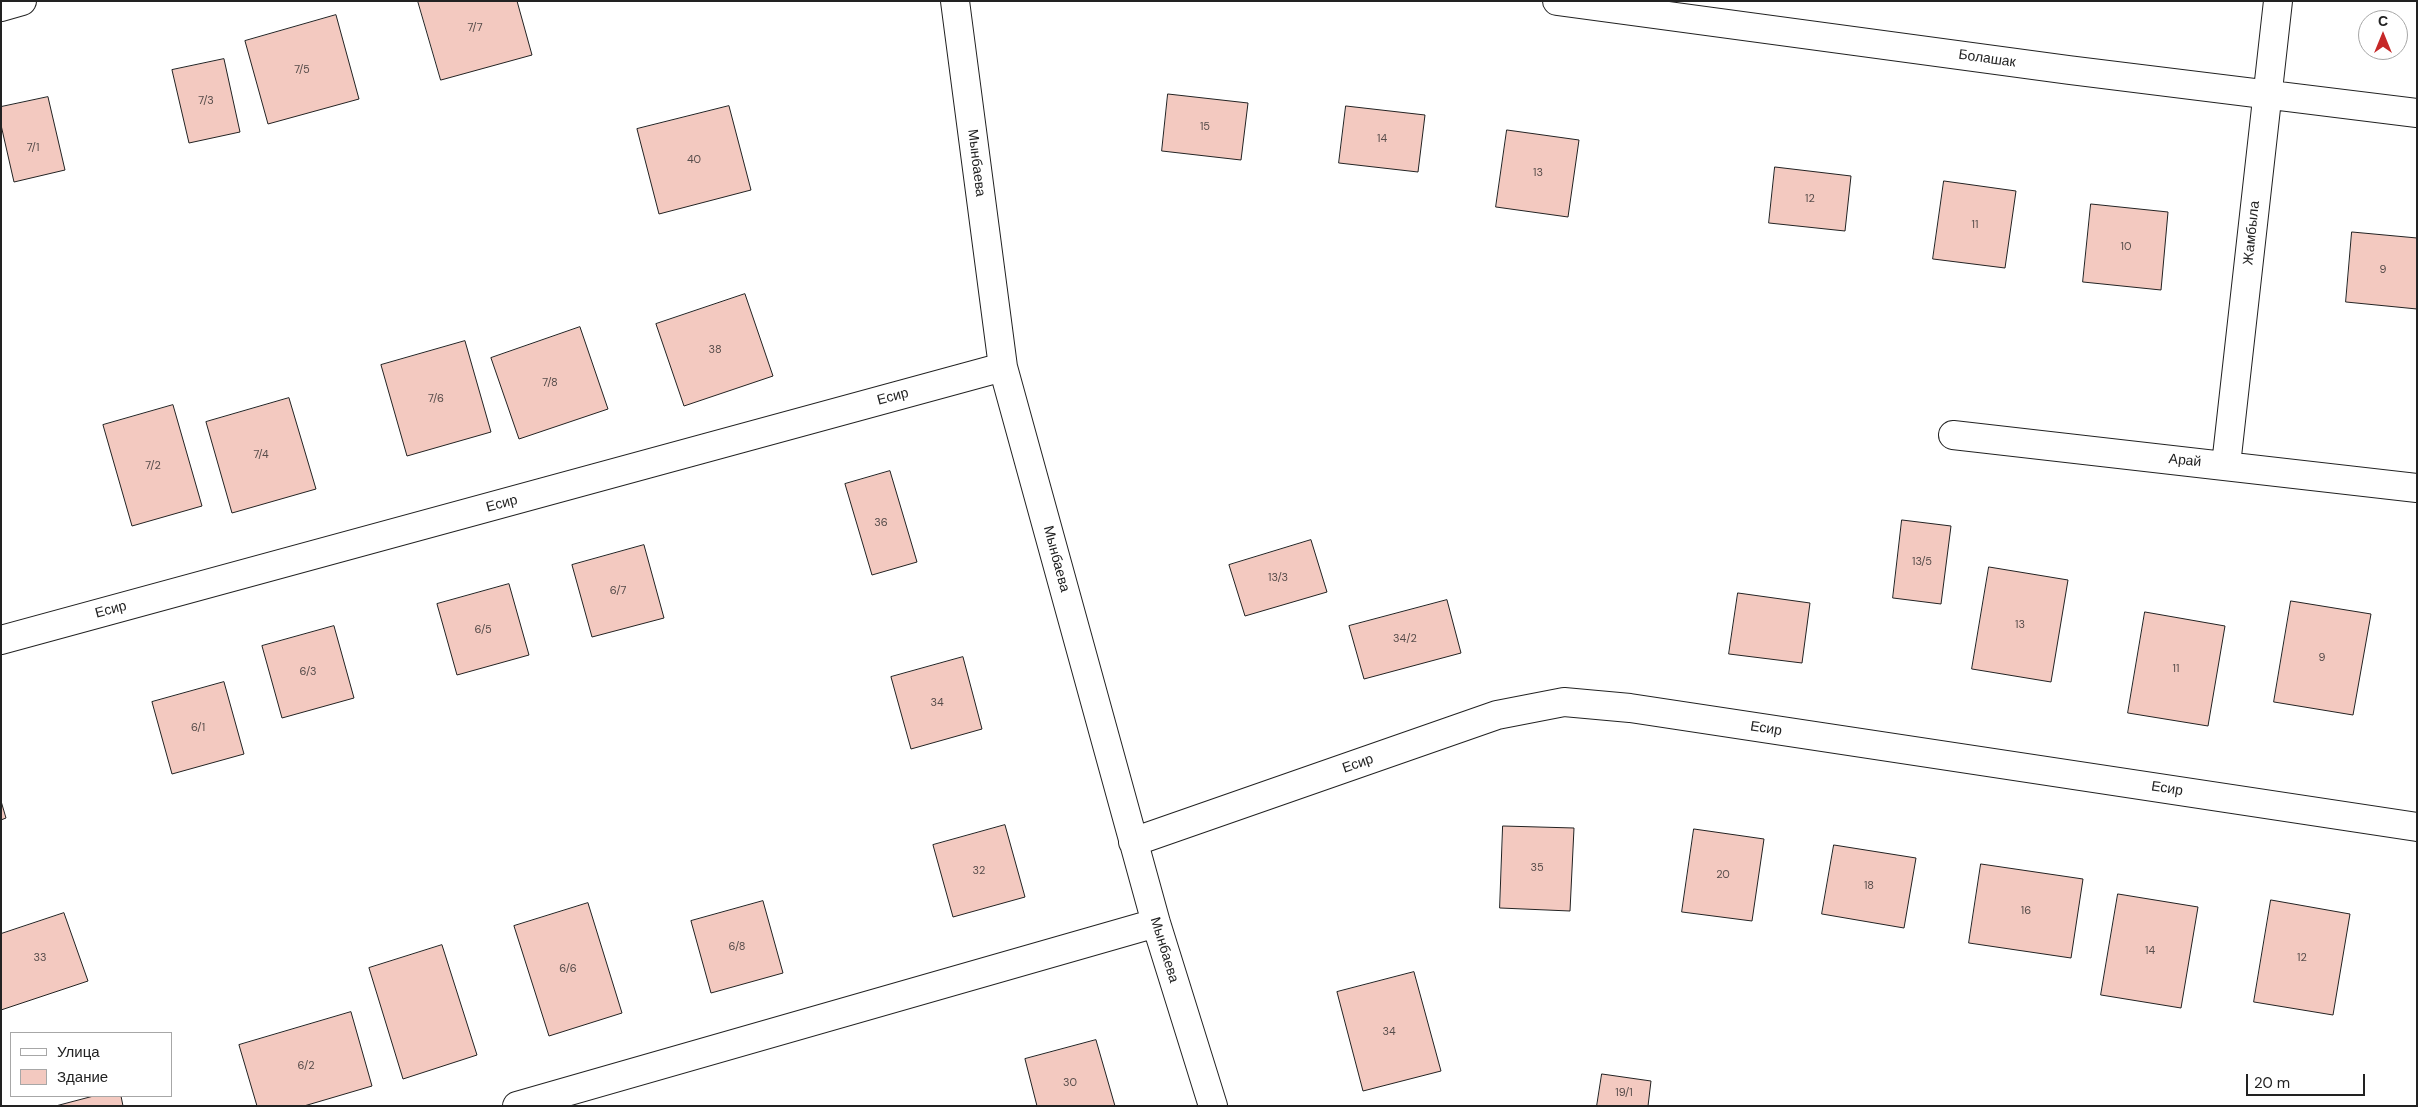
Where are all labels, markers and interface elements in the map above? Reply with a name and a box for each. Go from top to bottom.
north arrow [2358,10,2408,60]
text: С [2378,12,2388,30]
house number: 7/7 [467,21,483,35]
street label: Болашак [1957,47,2017,71]
house number: 7/5 [294,63,310,77]
house number: 7/3 [198,94,214,108]
house number: 15 [1200,120,1210,134]
street label: Мынбаева [964,128,988,198]
house number: 14 [1377,132,1387,146]
house number: 7/1 [27,141,39,155]
house number: 40 [687,153,701,167]
house number: 13 [1533,166,1543,180]
house number: 12 [1805,192,1815,206]
street label: Жамбыла [2240,200,2264,266]
house number: 11 [1972,218,1978,232]
house number: 10 [2121,240,2131,254]
house number: 9 [2380,263,2386,277]
house number: 38 [708,343,722,357]
house number: 7/8 [542,376,558,390]
street label: Есир [875,385,911,409]
house number: 7/6 [428,392,444,406]
house number: 7/4 [253,448,269,462]
street label: Арай [2168,451,2202,471]
house number: 7/2 [145,459,161,473]
street label: Есир [484,492,520,516]
house number: 36 [874,516,888,530]
street label: Мынбаева [1039,524,1073,594]
house number: 13/5 [1912,555,1932,569]
house number: 13/3 [1268,571,1288,585]
house number: 6/7 [610,584,626,598]
street label: Есир [93,598,129,622]
house number: 13 [2015,618,2025,632]
house number: 6/5 [474,623,492,637]
house number: 34/2 [1393,632,1417,646]
house number: 9 [2319,651,2325,665]
house number: 11 [2173,662,2179,676]
house number: 6/3 [300,665,316,679]
house number: 34 [930,696,944,710]
street label: Есир [1749,718,1783,740]
house number: 6/1 [191,721,205,735]
street label: Есир [1340,751,1376,777]
street label: Есир [2150,778,2184,800]
house number: 35 [1530,861,1544,875]
house number: 32 [973,864,985,878]
house number: 20 [1716,868,1730,882]
house number: 18 [1864,879,1874,893]
house number: 16 [2021,904,2031,918]
street label: Мынбаева [1146,915,1182,985]
house number: 6/8 [728,940,746,954]
house number: 14 [2145,944,2155,958]
house number: 33 [33,951,47,965]
house number: 12 [2297,951,2307,965]
house number: 6/6 [559,962,577,976]
house number: 34 [1382,1025,1396,1039]
legend [10,1032,172,1097]
text: Улица [57,1042,100,1062]
house number: 6/2 [297,1059,315,1073]
scale bar [2248,1064,2367,1096]
text: Здание [57,1067,108,1087]
text: 20 m [2254,1073,2290,1093]
house number: 30 [1063,1076,1077,1090]
house number: 19/1 [1615,1086,1633,1100]

